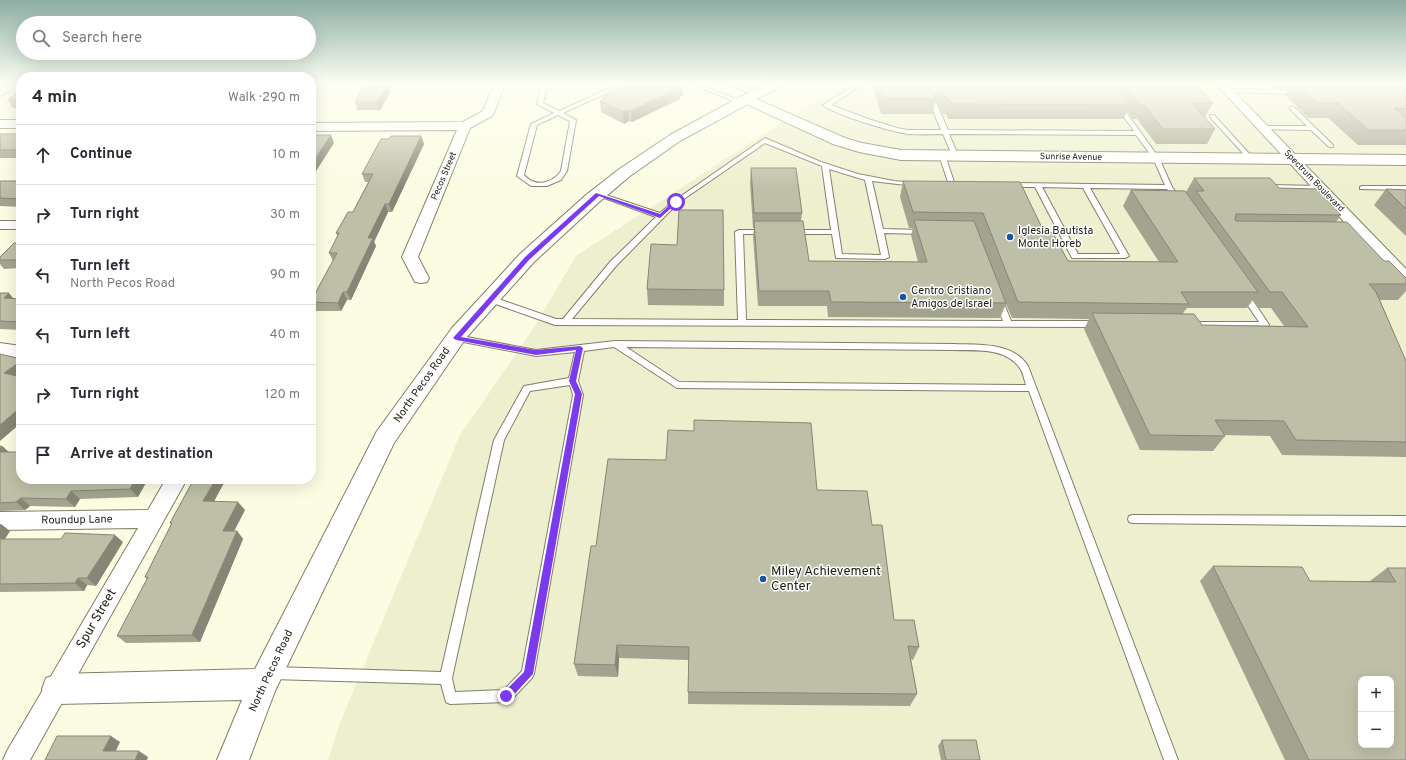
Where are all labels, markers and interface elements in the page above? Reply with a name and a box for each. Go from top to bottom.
search box [16,16,316,60]
icon: search [30,27,52,49]
text: Search here [62,29,142,48]
text: 4 min [32,87,77,109]
text: Walk · 290 m [228,90,300,106]
icon: ahead [32,144,54,166]
text: Continue [70,145,132,164]
text: 10 m [273,147,300,163]
street label: Spectrum Boulevard [1282,148,1346,214]
street label: Pecos Street [429,150,459,202]
street label: Sunrise Avenue [1040,151,1102,163]
route start [667,193,685,211]
icon: right [32,204,54,226]
text: Turn right [70,205,139,224]
text: 30 m [270,207,300,223]
place label: Iglesia Bautista Monte Horeb [1018,224,1093,251]
marker: Iglesia Bautista Monte Horeb [1005,232,1015,242]
text: Turn left [70,257,130,276]
icon: left [32,264,54,286]
text: 90 m [270,267,300,283]
text: North Pecos Road [70,276,175,292]
place label: Centro Cristiano Amigos de Israel [911,284,992,311]
marker: Centro Cristiano Amigos de Israel [898,292,908,302]
icon: left [32,324,54,346]
text: Turn left [70,325,130,344]
text: 40 m [270,327,300,343]
street label: North Pecos Road [391,345,453,425]
icon: right [32,384,54,406]
text: Turn right [70,385,139,404]
text: 120 m [265,387,300,403]
icon: arrive [32,444,54,466]
text: Arrive at destination [70,445,213,464]
street label: Roundup Lane [41,512,113,528]
place label: Miley Achievement Center [771,564,881,595]
marker: Miley Achievement Center [758,574,768,584]
street label: Spur Street [73,586,121,652]
street label: North Pecos Road [246,628,296,714]
map controls [1358,676,1394,748]
button: + [1358,676,1394,712]
route end [497,687,515,705]
button: − [1358,712,1394,748]

